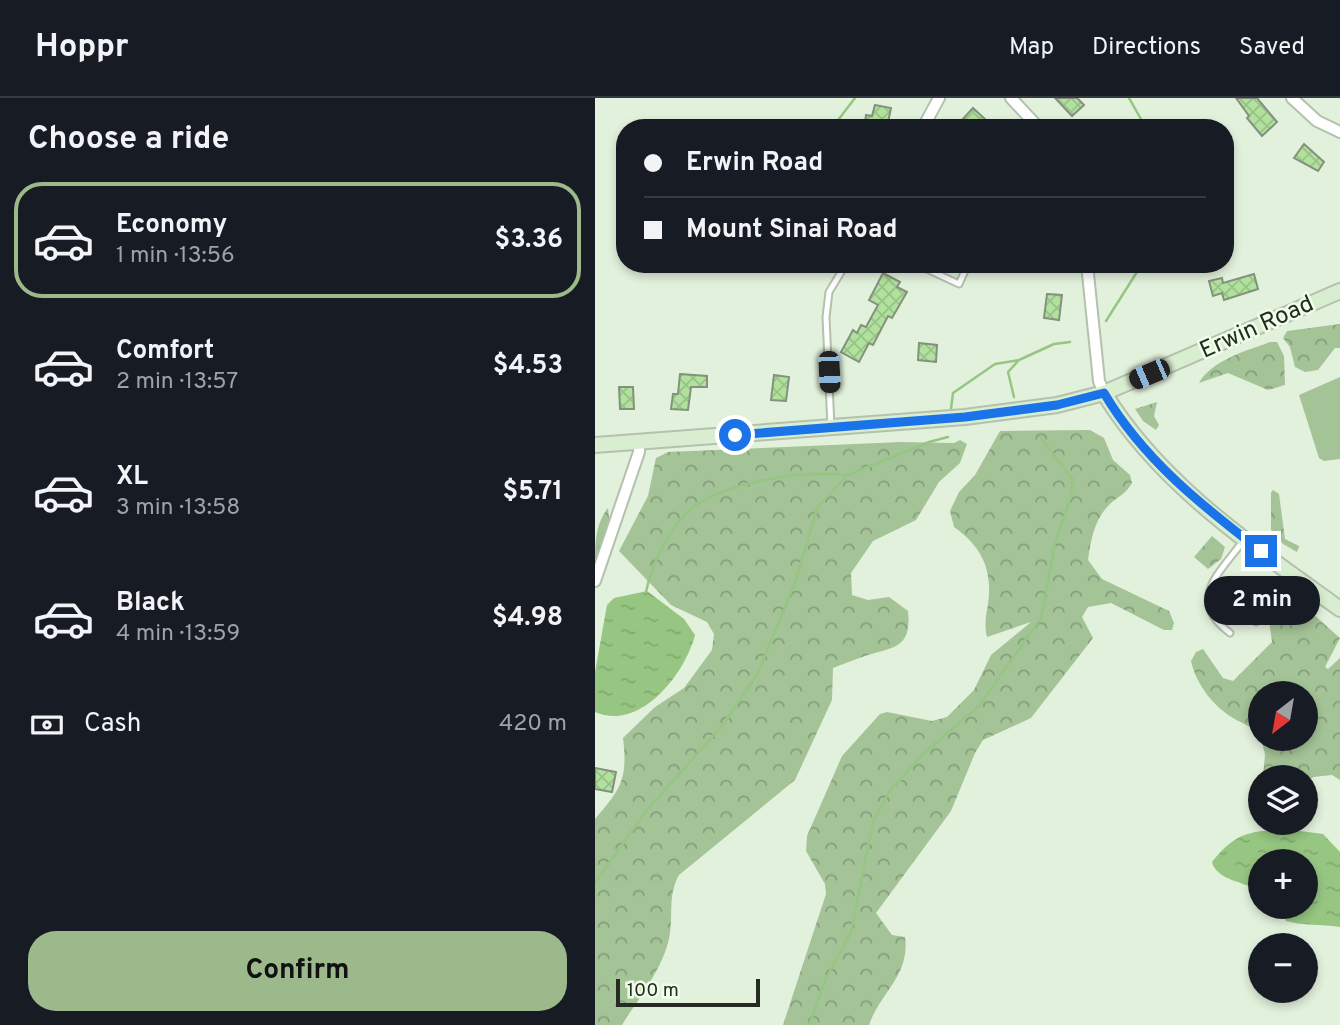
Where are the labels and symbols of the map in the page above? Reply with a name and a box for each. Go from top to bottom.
street label: Erwin Road [1195,290,1319,366]
car [818,350,841,394]
car [1126,356,1173,392]
route start [719,419,751,451]
route end [1245,535,1277,567]
callout: 2 min [1203,575,1319,624]
north arrow [1248,681,1318,751]
scale bar [616,976,759,1008]

